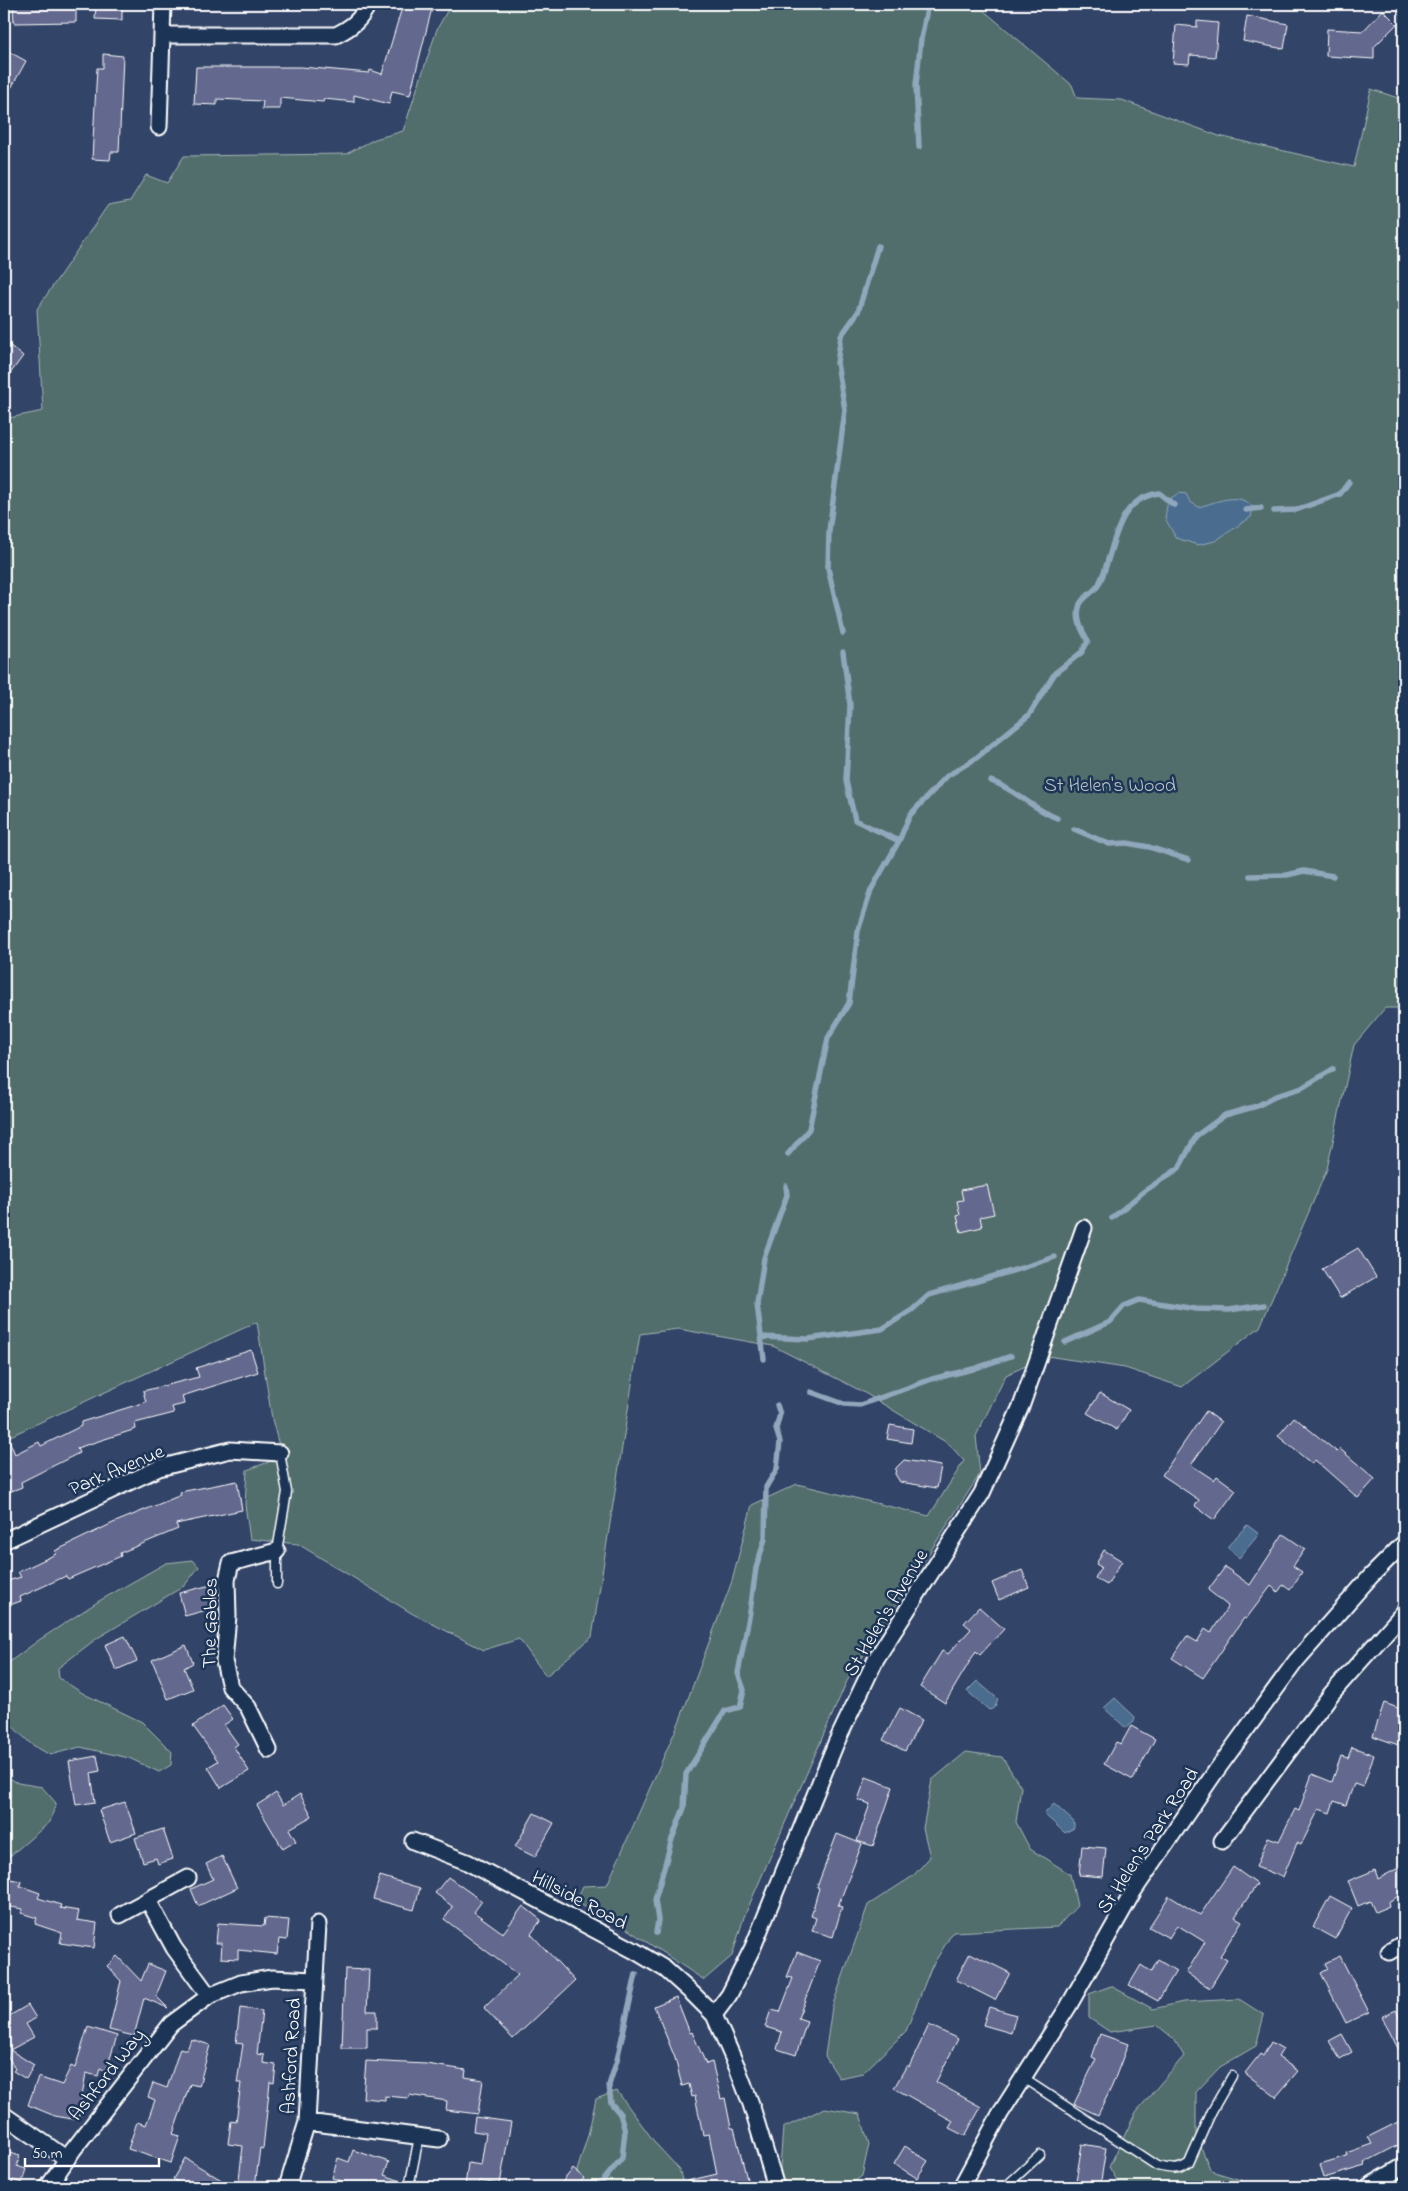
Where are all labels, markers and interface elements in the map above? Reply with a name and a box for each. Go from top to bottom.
park label: St Helen's Wood [1044,772,1176,801]
street label: Park Avenue [65,1438,169,1504]
street label: St Helen's Avenue [838,1544,937,1683]
street label: The Gables [196,1577,227,1669]
street label: St Helen's Park Road [1091,1762,1207,1920]
street label: Hillside Road [526,1864,632,1939]
street label: Ashford Road [275,1997,310,2115]
street label: Ashford Way [63,2023,153,2128]
scale bar [25,2136,159,2168]
text: 50 m [32,2143,63,2165]

